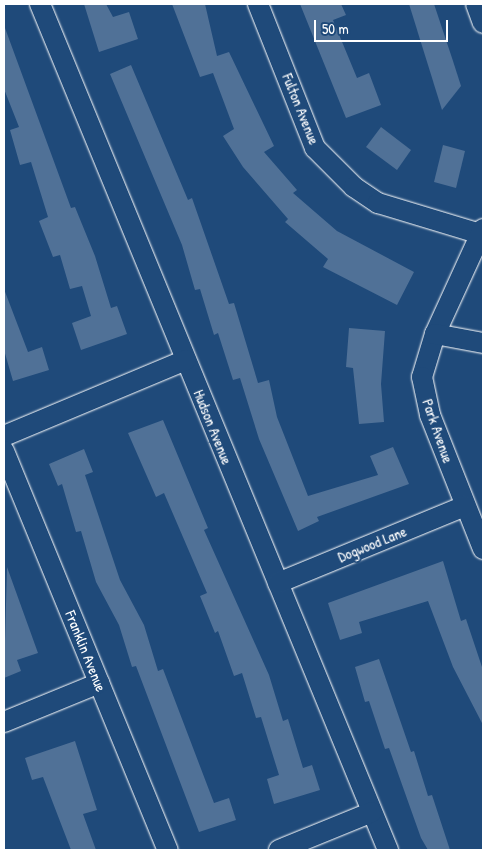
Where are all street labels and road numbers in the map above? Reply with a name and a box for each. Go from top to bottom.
street label: Fulton Avenue [279,71,323,147]
street label: Hudson Avenue [190,387,236,467]
street label: Park Avenue [419,397,457,465]
street label: Dogwood Lane [335,522,409,566]
street label: Franklin Avenue [62,608,110,694]

